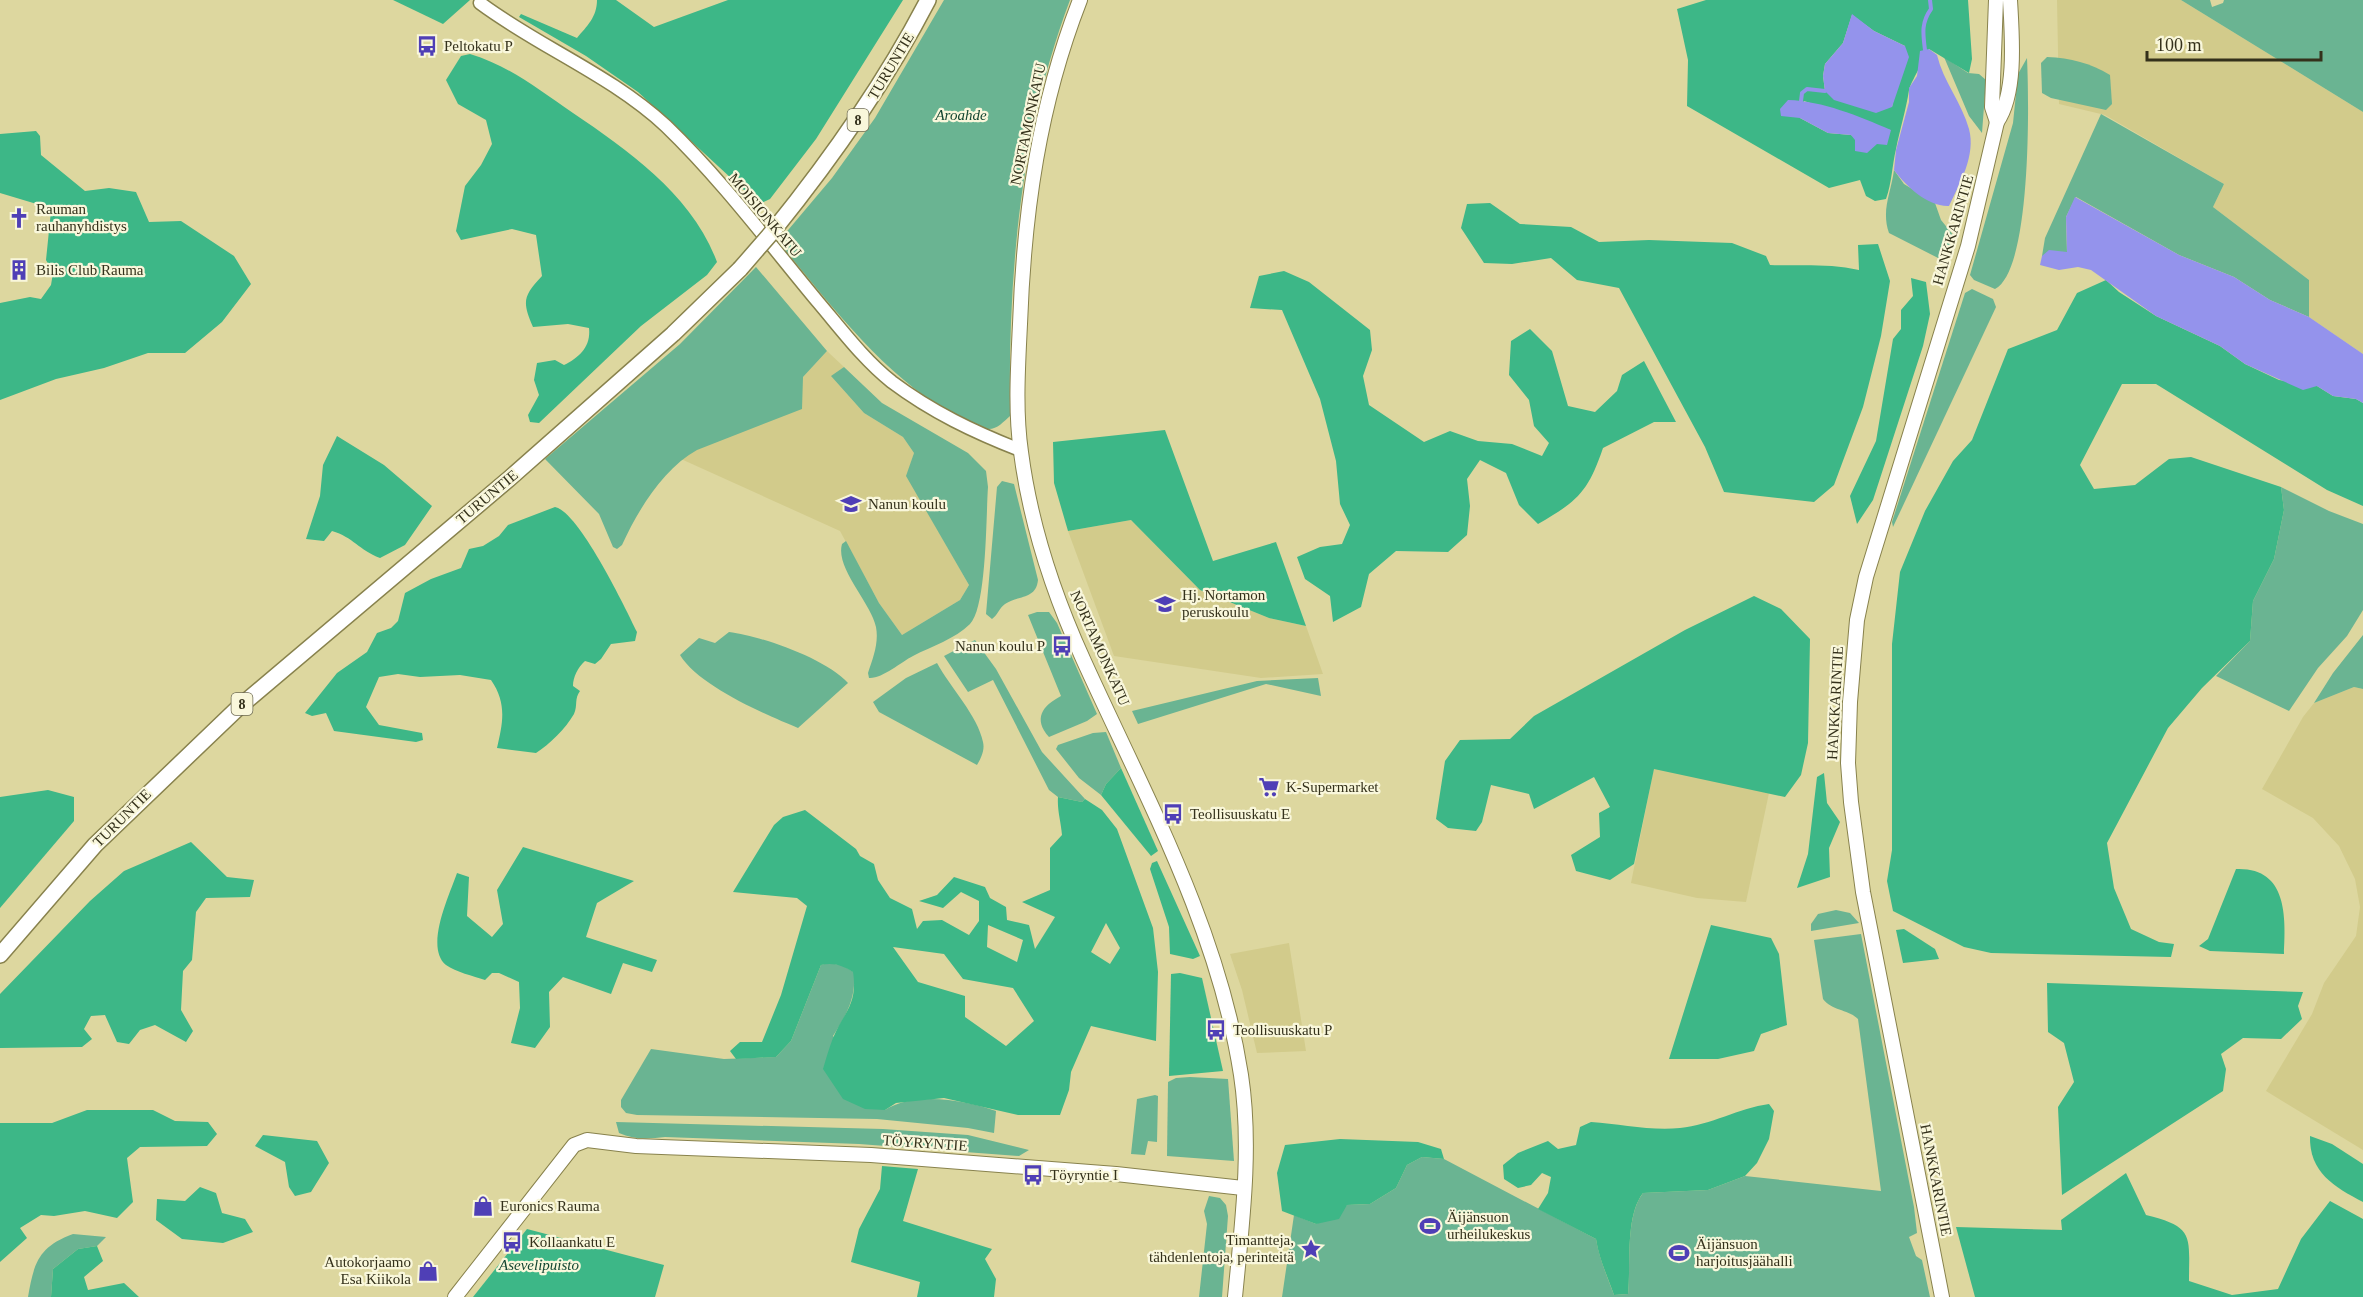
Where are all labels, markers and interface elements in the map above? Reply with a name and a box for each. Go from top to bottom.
scale bar [2147,24,2321,62]
street label: TURUNTIE [865,30,917,102]
bus stop icon: Peltokatu P [415,34,439,58]
text: 100 m [2156,35,2202,55]
place label: Peltokatu P [444,38,513,54]
street label: NORTAMONKATU [1007,61,1049,187]
park label: Aroahde [934,107,987,123]
road number: 8 [848,109,868,131]
street label: MOISIONKATU [725,170,805,260]
street label: HANKKARINTIE [1930,173,1976,287]
place label: Rauman rauhanyhdistys [36,201,127,234]
church icon: Rauman rauhanyhdistys [7,206,31,230]
building icon: Bilis Club Rauma [7,258,31,282]
place label: Bilis Club Rauma [36,262,144,278]
street label: TURUNTIE [453,467,521,527]
school or university icon: Nanun koulu [839,492,863,516]
place label: Nanun koulu [868,496,946,512]
place label: Hj. Nortamon peruskoulu [1182,587,1266,620]
street label: NORTAMONKATU [1067,588,1133,708]
school or university icon: Hj. Nortamon peruskoulu [1153,592,1177,616]
bus stop icon: Nanun koulu P [1050,634,1074,658]
place label: Nanun koulu P [955,638,1045,654]
street label: HANKKARINTIE [1824,646,1846,760]
road number: 8 [232,693,252,715]
supermarket icon: K-Supermarket [1257,775,1281,799]
place label: K-Supermarket [1286,779,1379,795]
street label: TURUNTIE [90,786,154,850]
bus stop icon: Teollisuuskatu E [1161,802,1185,826]
place label: Teollisuuskatu E [1190,806,1290,822]
bus stop icon: Teollisuuskatu P [1204,1018,1228,1042]
place label: Teollisuuskatu P [1233,1022,1332,1038]
street label: HANKKARINTIE [1917,1122,1955,1238]
street label: TÖYRYNTIE [882,1132,968,1154]
bus stop icon: Töyryntie I [1021,1163,1045,1187]
place label: Töyryntie I [1050,1167,1118,1183]
shop icon: Euronics Rauma [471,1194,495,1218]
place label: Euronics Rauma [500,1198,600,1214]
place label: Äijänsuon urheilukeskus [1447,1209,1530,1242]
sports icon: Äijänsuon urheilukeskus [1418,1214,1442,1238]
bus stop icon: Kollaankatu E [500,1230,524,1254]
place label: Timantteja, tähdenlentoja, perinteitä [1149,1232,1294,1265]
place label: Kollaankatu E [529,1234,615,1250]
place label: Äijänsuon harjoitusjäähalli [1696,1236,1793,1269]
place icon: Timantteja, tähdenlentoja, perinteitä [1299,1237,1323,1261]
sports icon: Äijänsuon harjoitusjäähalli [1667,1241,1691,1265]
place label: Autokorjaamo Esa Kiikola [324,1254,411,1287]
park label: Asevelipuisto [498,1257,579,1273]
shop icon: Autokorjaamo Esa Kiikola [416,1259,440,1283]

